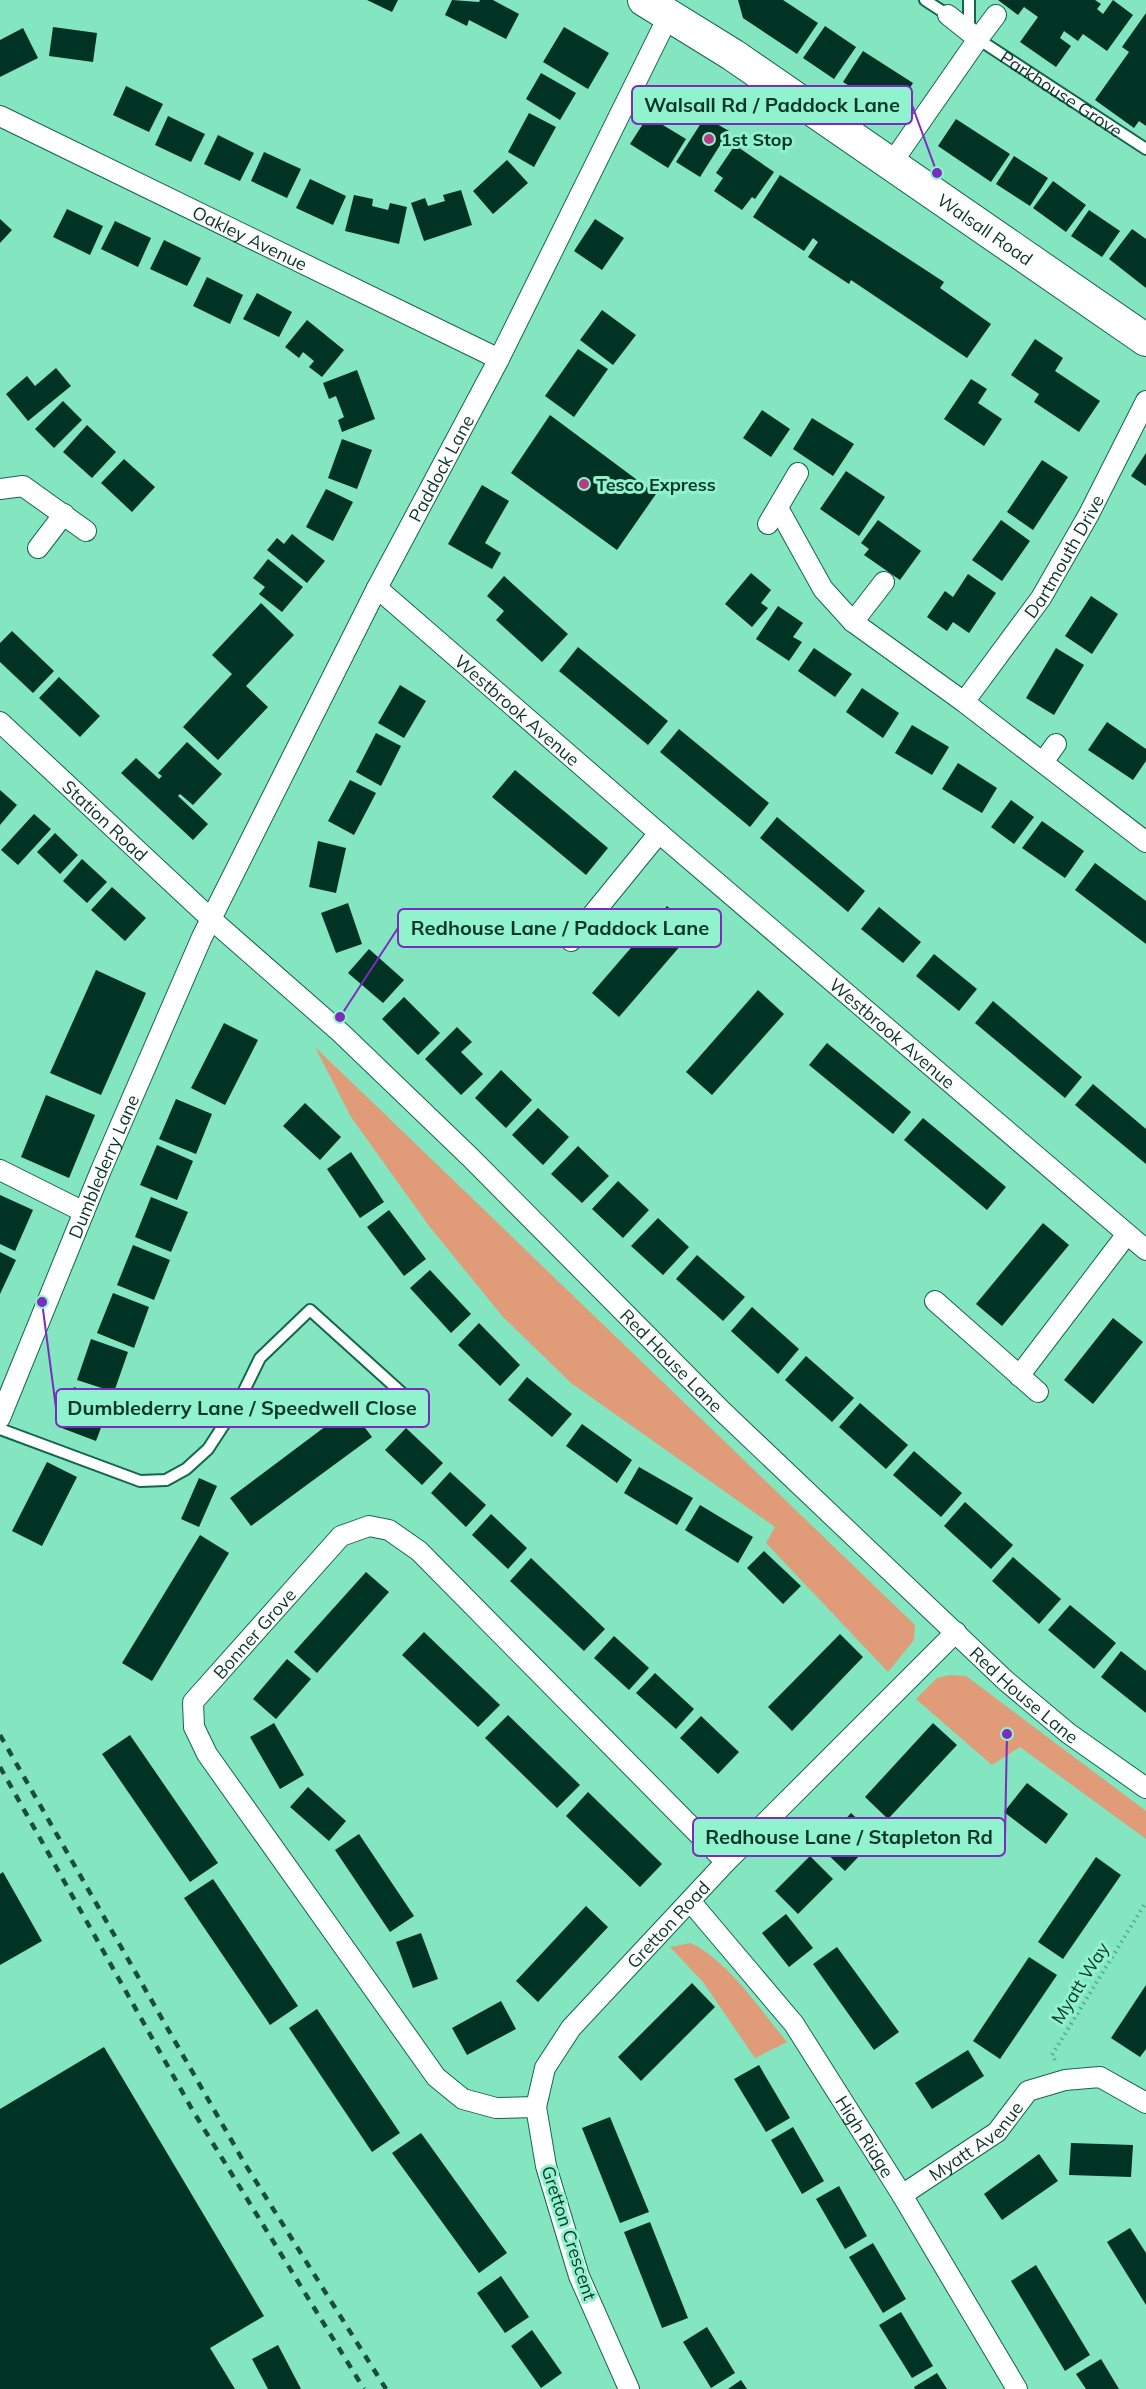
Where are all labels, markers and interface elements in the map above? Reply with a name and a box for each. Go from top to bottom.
street label: Parkhouse Grove [996,45,1127,142]
callout: Walsall Rd / Paddock Lane [632,86,912,124]
text: Walsall Rd / Paddock Lane [644,92,900,117]
place label: 1st Stop [721,128,793,151]
marker: 1st Stop [702,132,716,146]
street label: Walsall Road [933,188,1038,270]
street label: Oakley Avenue [189,200,311,275]
street label: Paddock Lane [403,411,479,526]
place label: Tesco Express [596,473,716,496]
marker: Tesco Express [577,477,591,491]
street label: Dartmouth Drive [1019,491,1108,623]
street label: Westbrook Avenue [450,649,585,771]
street label: Station Road [58,775,153,866]
callout: Redhouse Lane / Paddock Lane [398,909,721,947]
text: Redhouse Lane / Paddock Lane [411,915,709,940]
street label: Westbrook Avenue [825,973,960,1093]
street label: Dumblederry Lane [63,1091,144,1242]
street label: Red House Lane [616,1304,728,1417]
callout: Dumblederry Lane / Speedwell Close [56,1389,429,1427]
text: Dumblederry Lane / Speedwell Close [67,1395,417,1420]
street label: Bonner Grove [208,1583,301,1683]
street label: Red House Lane [965,1641,1083,1748]
callout: Redhouse Lane / Stapleton Rd [693,1818,1005,1856]
text: Redhouse Lane / Stapleton Rd [705,1824,993,1849]
street label: Gretton Road [622,1876,714,1973]
street label: Myatt Way [1046,1938,1114,2028]
street label: High Ridge [831,2091,899,2182]
street label: Myatt Avenue [924,2097,1028,2186]
street label: Gretton Crescent [536,2163,602,2303]

